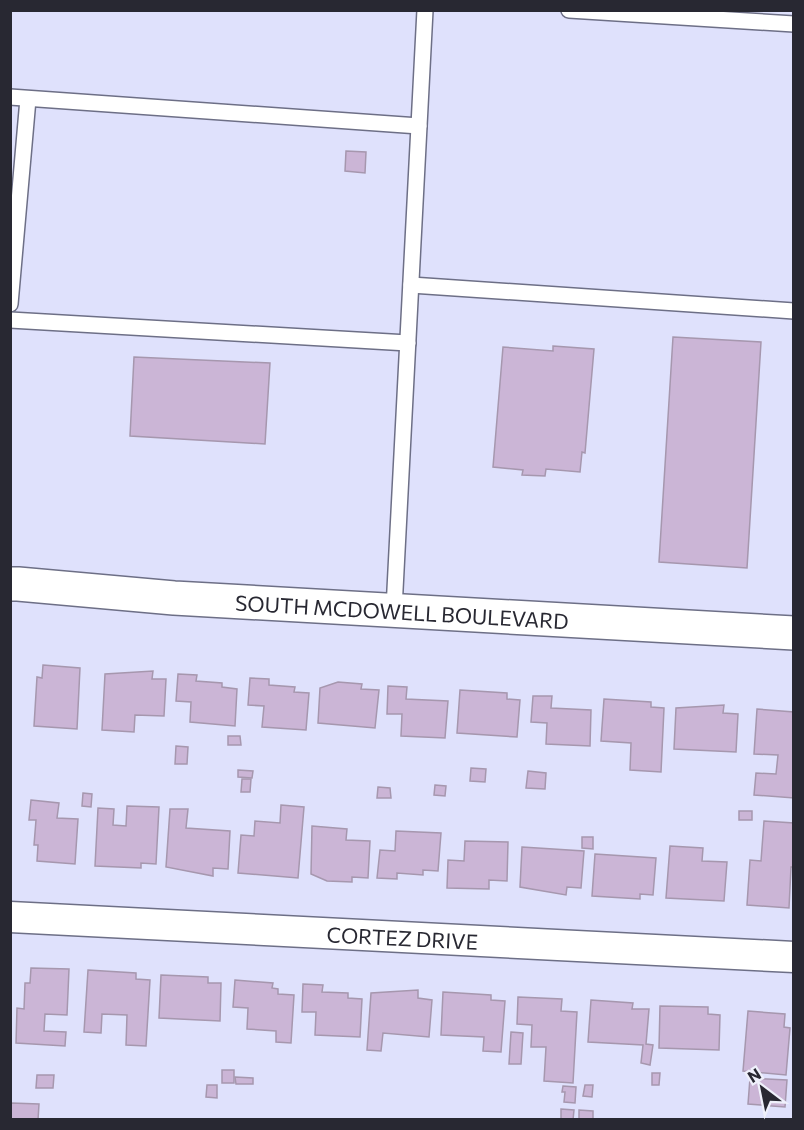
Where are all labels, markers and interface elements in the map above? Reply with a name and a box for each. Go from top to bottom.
street label: SOUTH MCDOWELL BOULEVARD [235,589,569,633]
street label: CORTEZ DRIVE [326,921,479,953]
north arrow [732,1058,792,1118]
text: N [744,1064,764,1086]

